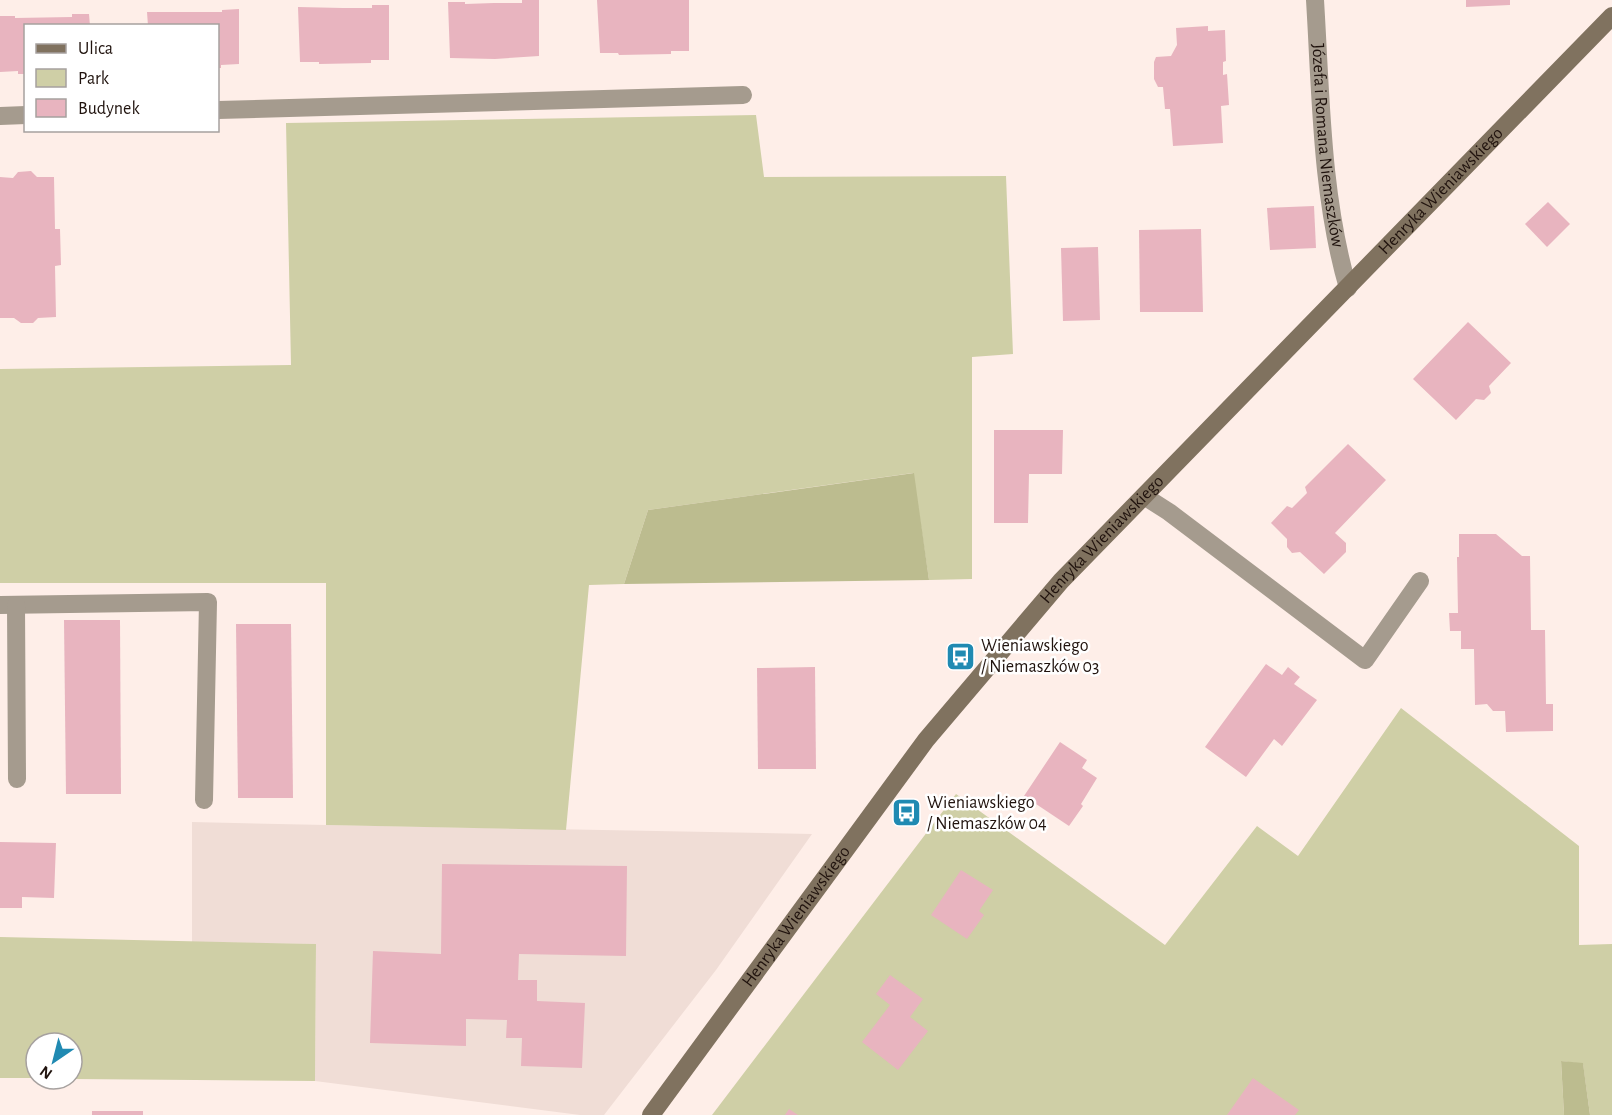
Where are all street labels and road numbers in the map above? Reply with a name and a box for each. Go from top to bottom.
street label: Józefa i Romana Niemaszków [1308,43,1347,249]
street label: Henryka Wieniawskiego [1375,124,1507,258]
street label: Henryka Wieniawskiego [1037,472,1168,607]
street label: Henryka Wieniawskiego [739,843,854,990]

